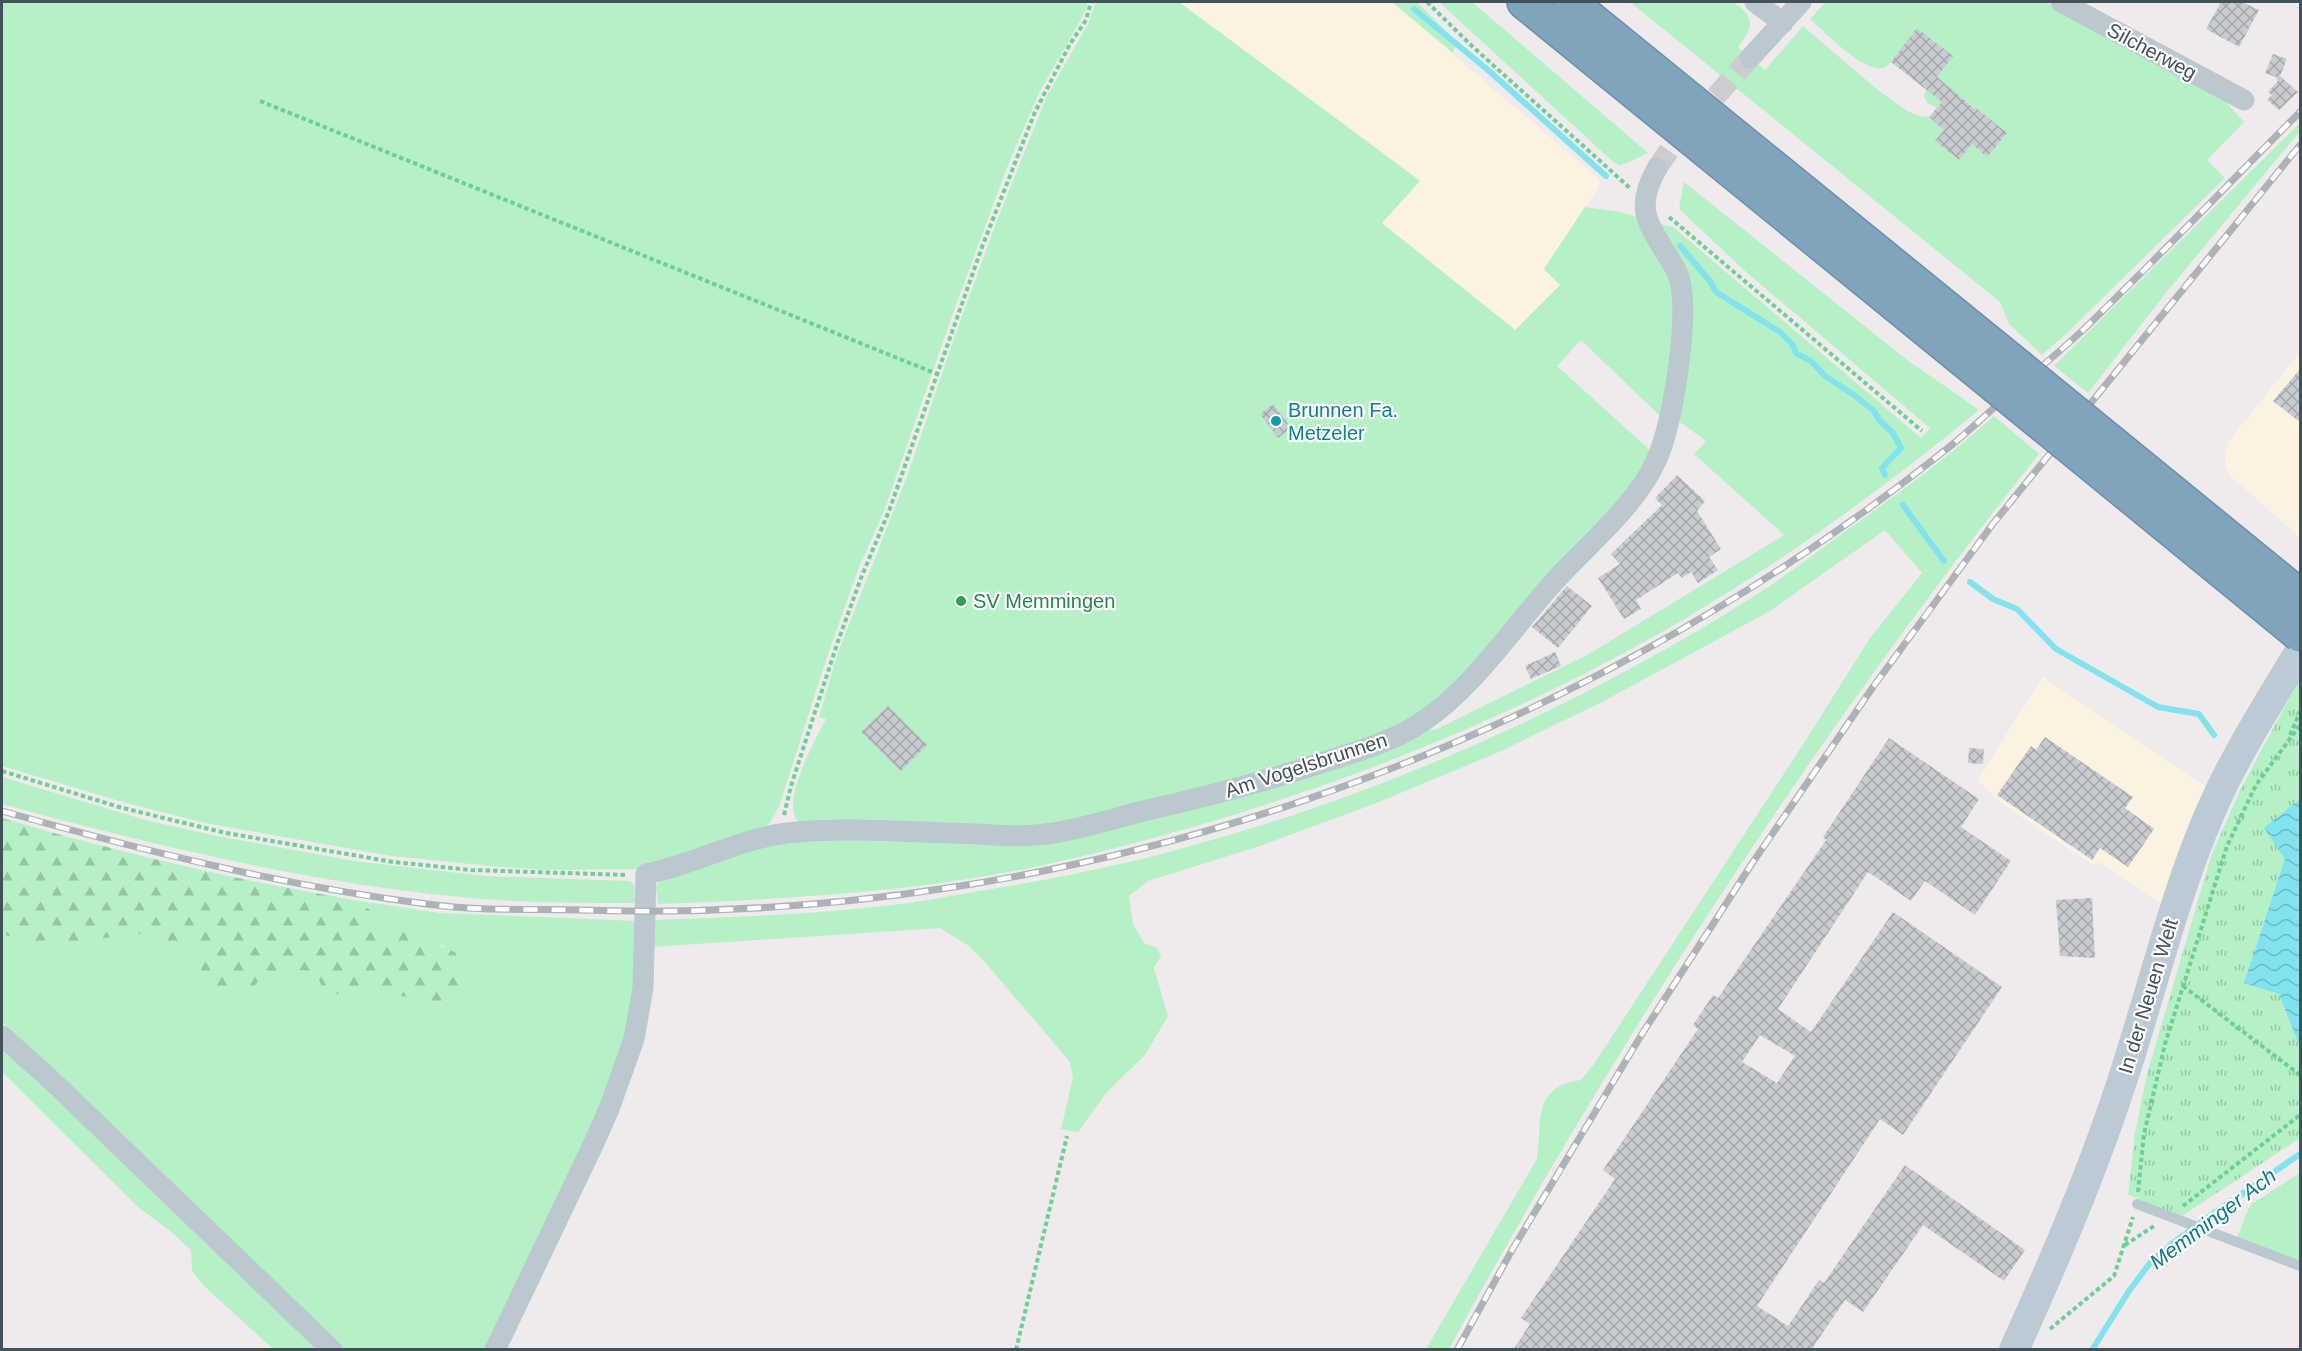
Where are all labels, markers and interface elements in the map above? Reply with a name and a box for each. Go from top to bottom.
street label: Silcherweg [2104,18,2200,84]
place label: Brunnen Fa. Metzeler [1288,399,1398,444]
marker: Brunnen Fa. Metzeler [1269,414,1283,428]
place label: SV Memmingen [973,590,1115,612]
marker: SV Memmingen [954,594,968,608]
street label: Am Vogelsbrunnen [1222,728,1390,802]
street label: In der Neuen Welt [2114,915,2182,1076]
water label: Memminger Ach [2145,1164,2280,1274]

